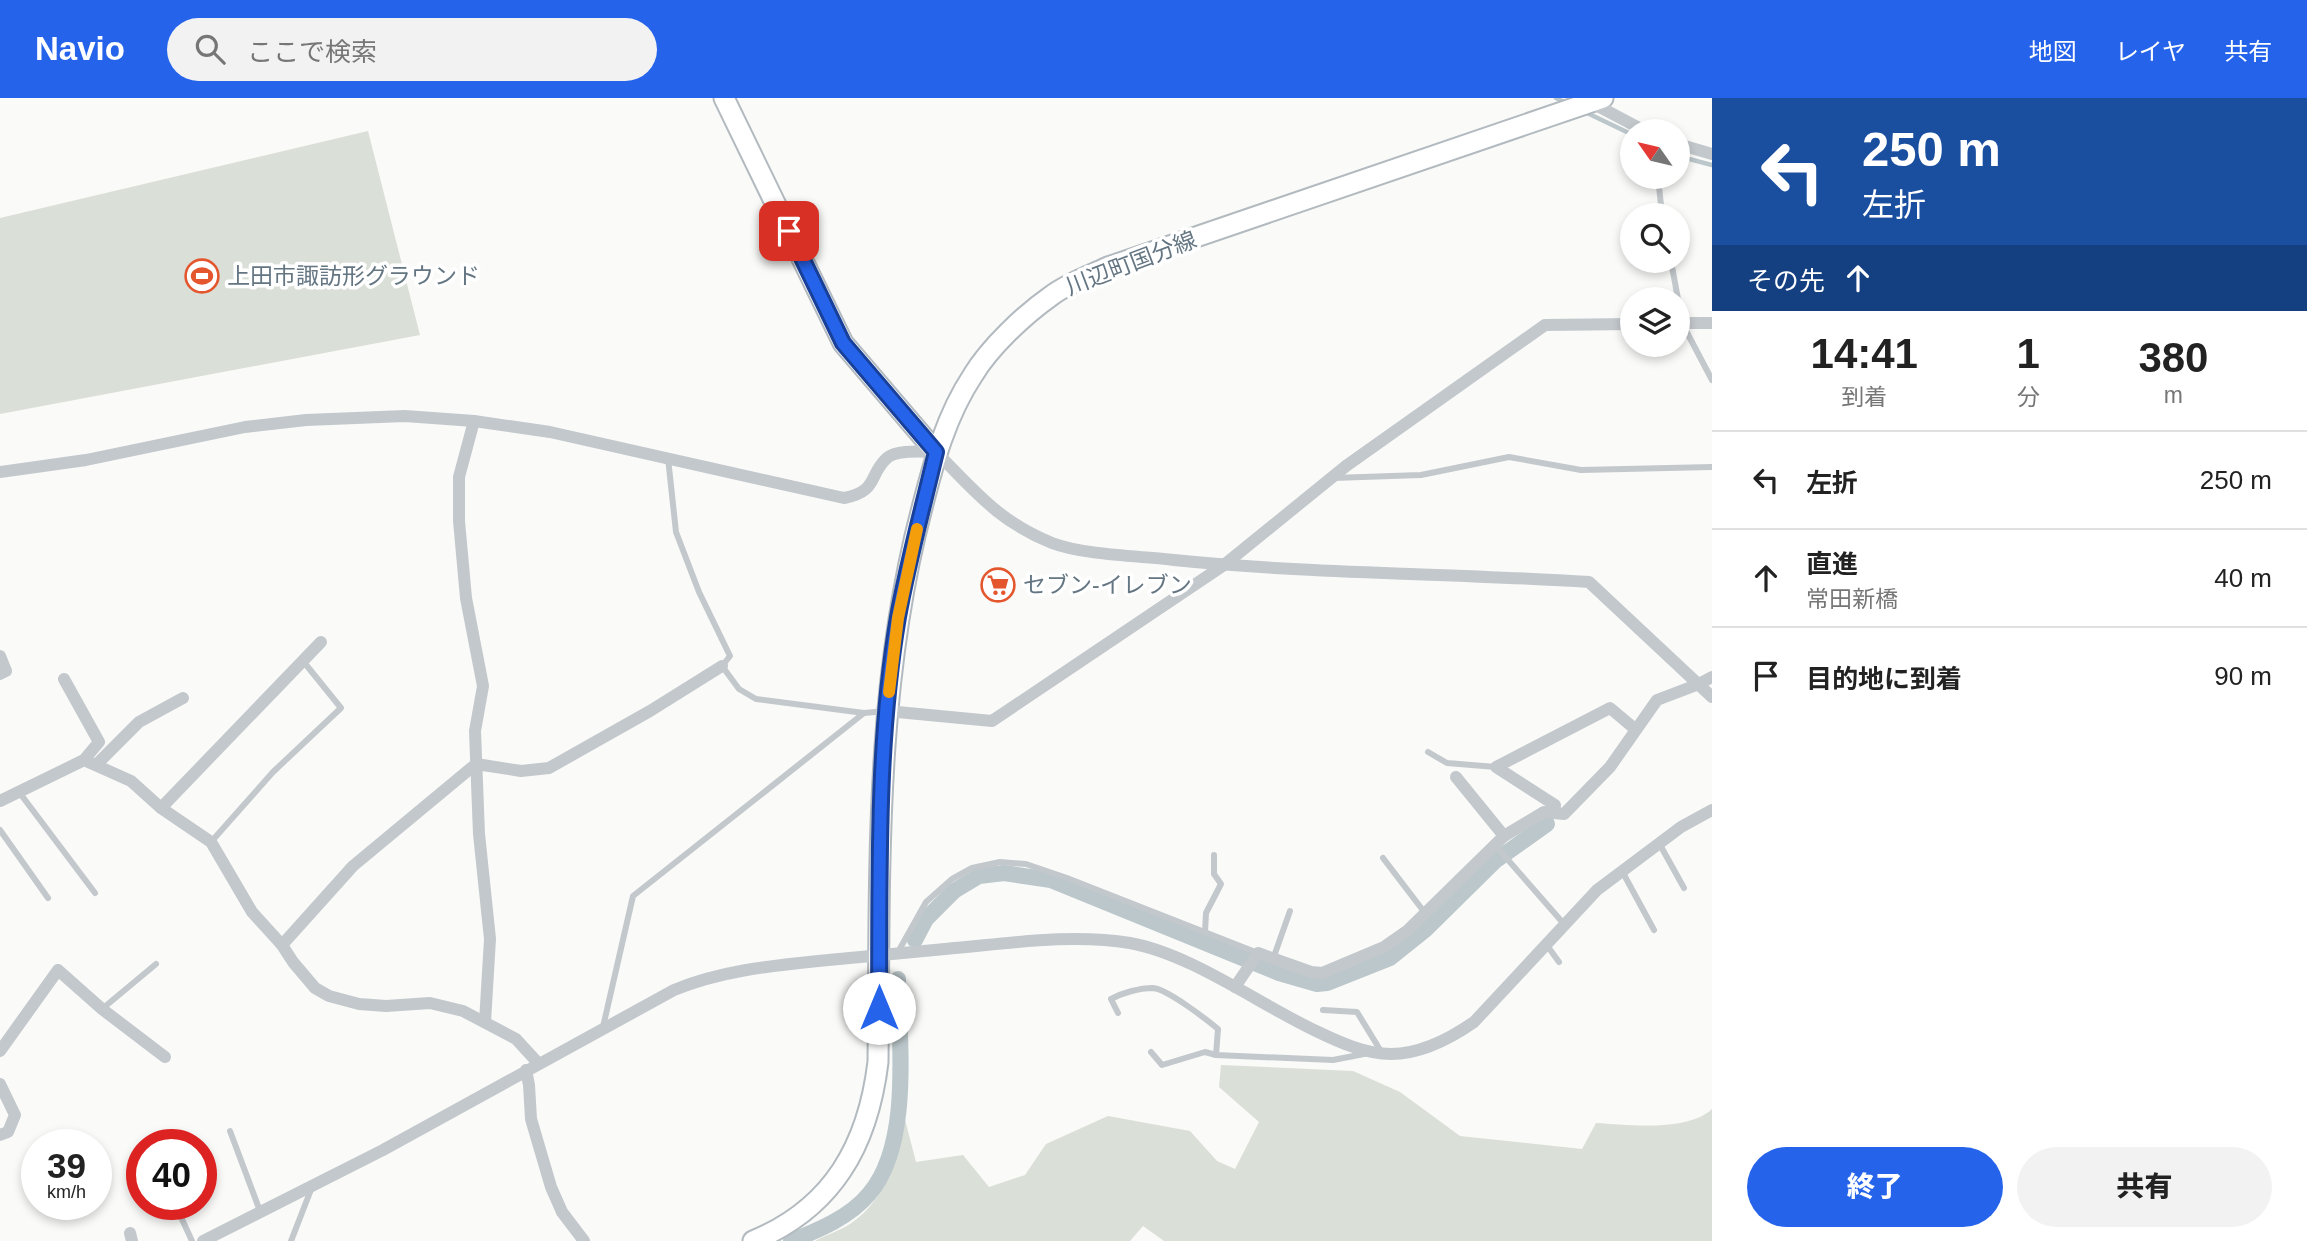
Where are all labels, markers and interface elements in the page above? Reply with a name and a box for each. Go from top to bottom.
search box [167,18,657,81]
text: Navio [35,30,125,67]
icon: search [191,30,229,68]
text: ここで検索 [247,37,377,67]
text: 地図 [2029,38,2077,65]
text: レイヤ [2115,38,2186,65]
text: 共有 [2224,38,2272,65]
north arrow [1620,119,1690,189]
map controls [1620,119,1690,357]
text: 250 m [1862,122,2001,176]
icon: left [1747,126,1838,217]
text: 左折 [1862,187,1926,223]
pin [759,201,819,261]
button: search [1620,203,1690,273]
icon: arrive [770,212,808,250]
street label: 川辺町国分線 [1062,226,1200,300]
sports icon: 上田市諏訪形グラウンド [183,257,221,295]
icon: ahead [1839,259,1877,297]
place label: 上田市諏訪形グラウンド [227,263,480,289]
text: その先 [1747,266,1825,296]
button: layers [1620,287,1690,357]
text: 14:41 [1811,330,1918,377]
text: 1 [2016,330,2040,377]
text: 380 [2138,334,2208,381]
text: m [2164,382,2183,408]
text: 到着 [1841,384,1887,410]
text: 分 [2017,384,2040,410]
icon: left [1747,461,1785,499]
text: 250 m [2200,465,2272,495]
text: 左折 [1806,468,1858,498]
text: 直進 [1806,549,1858,579]
icon: ahead [1747,559,1785,597]
text: 40 m [2214,563,2272,593]
supermarket icon: セブン-イレブン [979,566,1017,604]
place label: セブン-イレブン [1023,572,1192,598]
text: 常田新橋 [1806,586,1898,612]
icon: arrive [1747,657,1785,695]
text: 90 m [2214,661,2272,691]
text: 目的地に到着 [1806,664,1962,694]
position arrow [842,971,916,1045]
speed limit sign: 40 [126,1129,217,1220]
text: 39 [47,1146,86,1185]
button: 終了 [1747,1147,2003,1227]
button: 共有 [2017,1147,2272,1227]
text: km/h [47,1182,86,1202]

